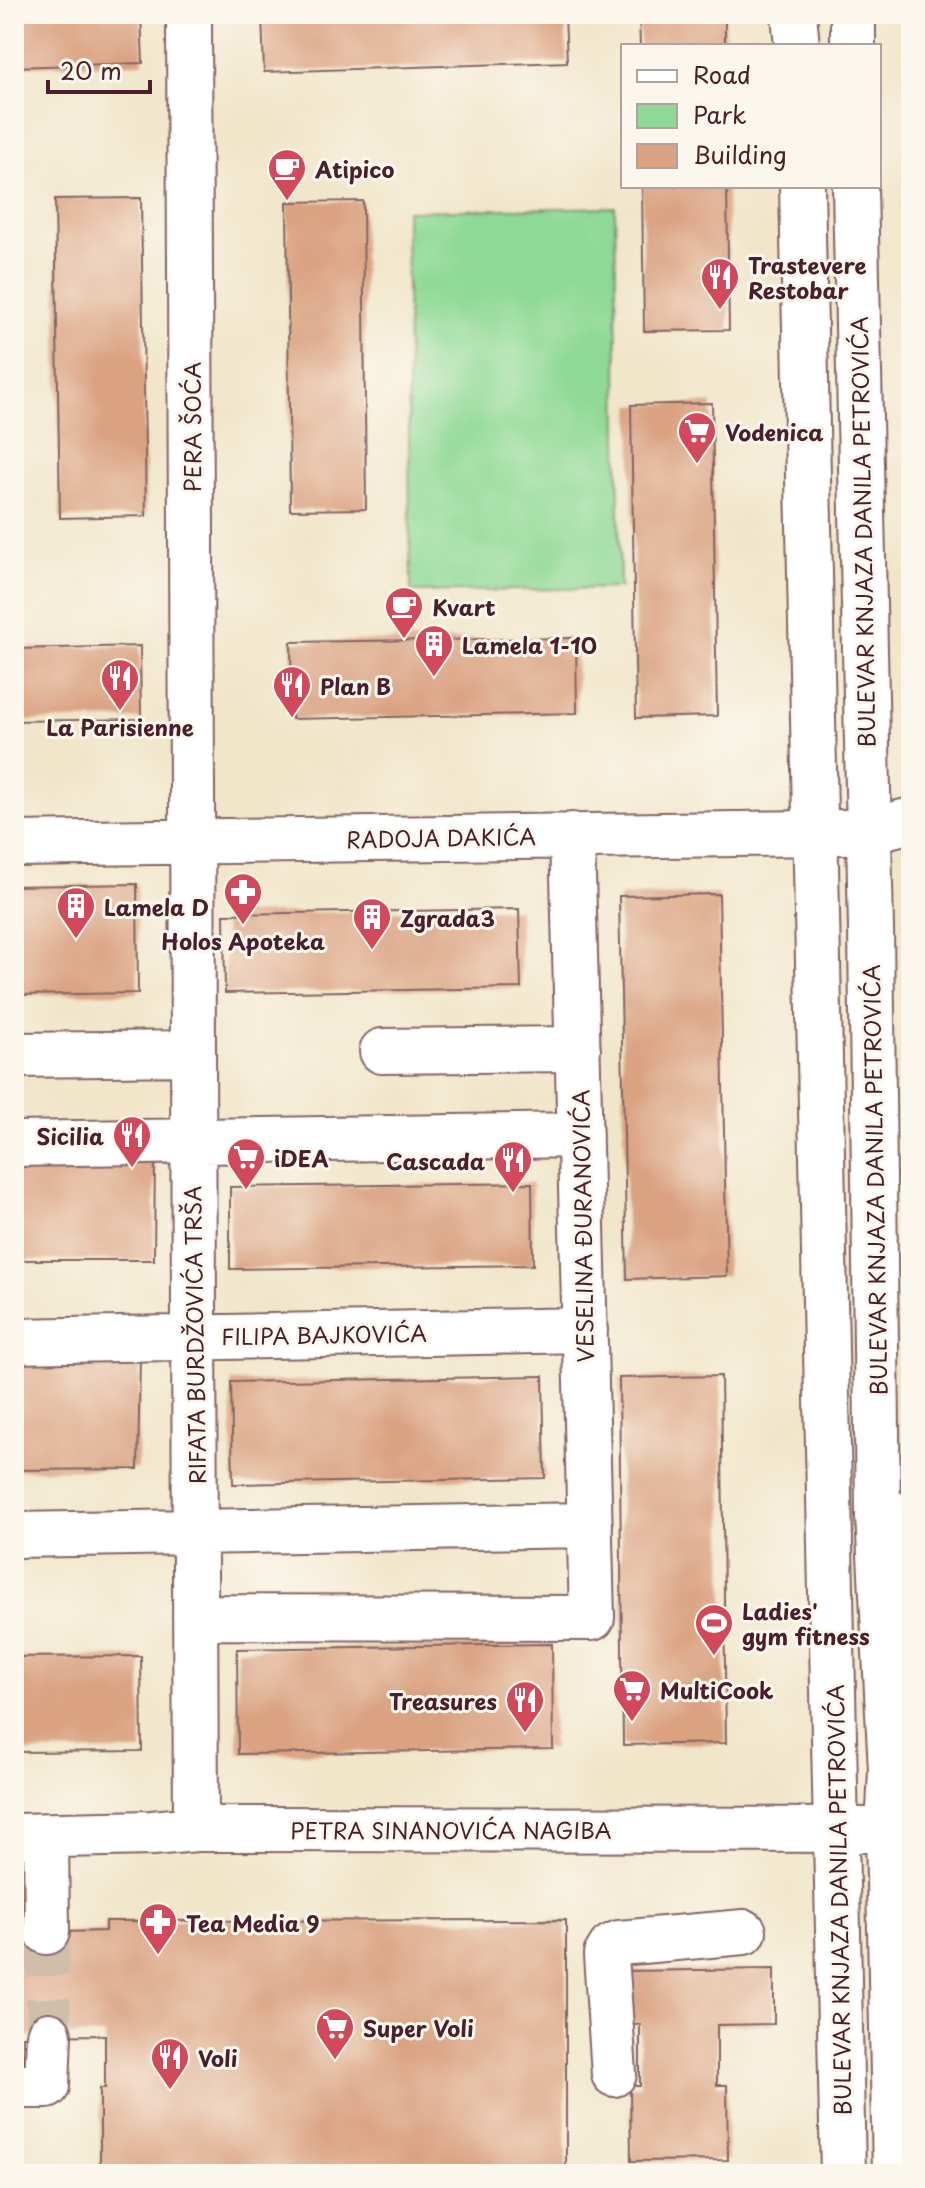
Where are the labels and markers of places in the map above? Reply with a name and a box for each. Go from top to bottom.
cafe icon: Atipico [266,147,308,202]
place label: Atipico [314,152,394,185]
place label: Trastevere Restobar [748,248,867,306]
restaurant icon: Trastevere Restobar [699,256,741,311]
supermarket icon: Vodenica [676,410,718,465]
place label: Vodenica [725,415,824,448]
cafe icon: Kvart [383,585,425,640]
place label: Kvart [432,590,496,623]
building icon: Lamela 1-10 [413,623,455,678]
place label: Lamela 1-10 [462,628,597,661]
restaurant icon: La Parisienne [99,657,141,712]
restaurant icon: Plan B [271,664,313,719]
place label: Plan B [320,669,391,702]
place label: La Parisienne [46,710,194,743]
pharmacy icon: Holos Apoteka [222,871,264,926]
building icon: Lamela D [55,885,97,940]
place label: Lamela D [104,890,209,923]
building icon: Zgrada3 [351,896,393,951]
place label: Zgrada3 [400,901,495,934]
place label: Holos Apoteka [161,924,325,957]
restaurant icon: Sicilia [111,1114,153,1169]
place label: Sicilia [36,1119,104,1152]
supermarket icon: iDEA [225,1136,267,1191]
restaurant icon: Cascada [492,1139,534,1194]
place label: iDEA [274,1141,329,1174]
place label: Cascada [386,1144,486,1177]
place label: Ladies' gym fitness [742,1594,870,1652]
sports icon: Ladies' gym fitness [693,1602,735,1657]
supermarket icon: MultiCook [611,1668,653,1723]
place label: MultiCook [660,1673,774,1706]
restaurant icon: Treasures [504,1679,546,1734]
place label: Treasures [389,1684,497,1717]
pharmacy icon: Tea Media 9 [137,1901,179,1956]
place label: Tea Media 9 [186,1906,320,1939]
supermarket icon: Super Voli [314,2006,356,2061]
place label: Super Voli [363,2011,474,2044]
restaurant icon: Voli [149,2036,191,2091]
place label: Voli [198,2041,238,2074]

